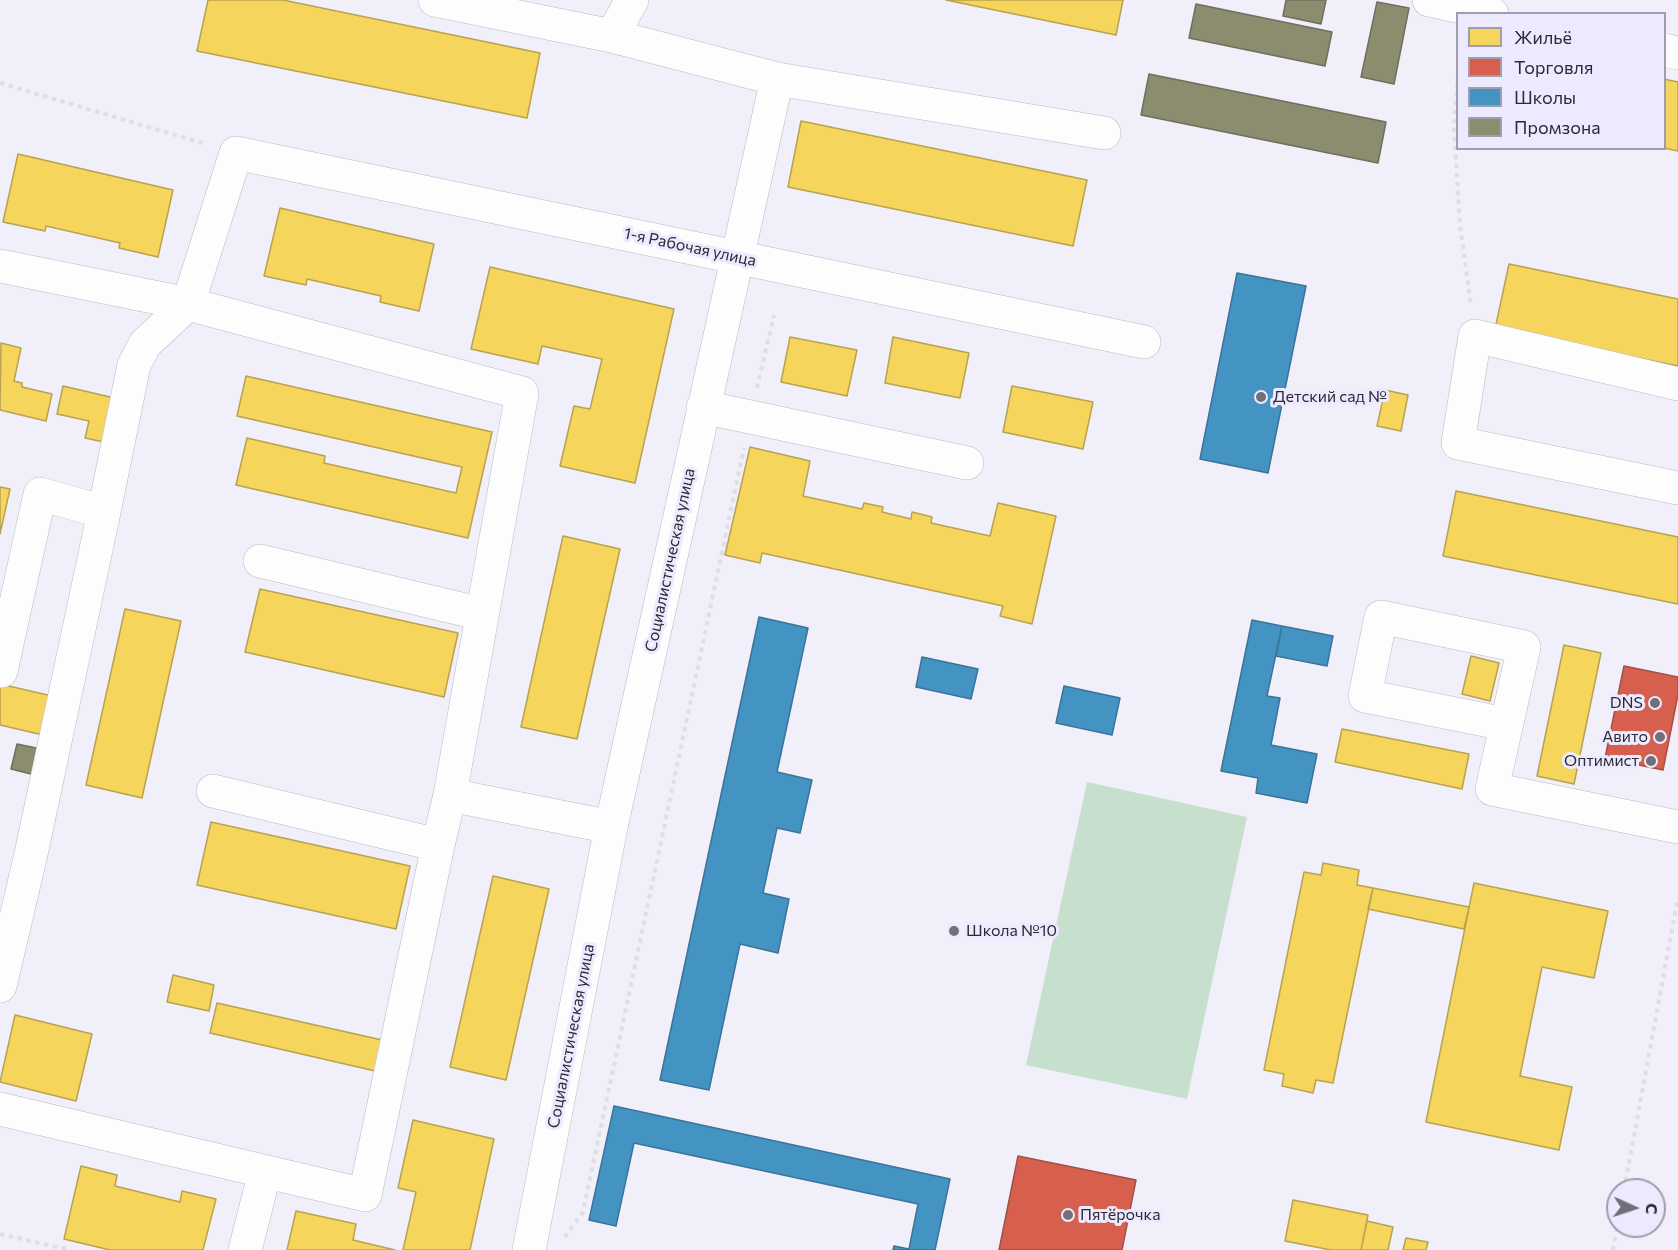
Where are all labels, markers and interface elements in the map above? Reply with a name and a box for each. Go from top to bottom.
legend [1456,12,1666,150]
text: Жильё [1514,26,1572,48]
text: Торговля [1514,56,1593,78]
text: Школы [1514,86,1576,108]
text: Промзона [1514,116,1601,138]
street label: 1-я Рабочая улица [622,224,758,270]
place label: Детский сад № [1273,387,1387,407]
marker: Детский сад № [1254,390,1268,404]
street label: Социалистическая улица [641,466,699,654]
place label: DNS [1610,693,1643,713]
marker: DNS [1648,696,1662,710]
place label: Авито [1602,727,1648,747]
marker: Авито [1653,730,1667,744]
place label: Оптимист [1564,751,1639,771]
marker: Оптимист [1644,754,1658,768]
place label: Школа №10 [966,921,1057,941]
marker: Школа №10 [947,924,961,938]
street label: Социалистическая улица [544,942,598,1130]
north arrow [1606,1178,1666,1238]
text: С [1643,1203,1662,1215]
place label: Пятёрочка [1080,1205,1160,1225]
marker: Пятёрочка [1061,1208,1075,1222]

